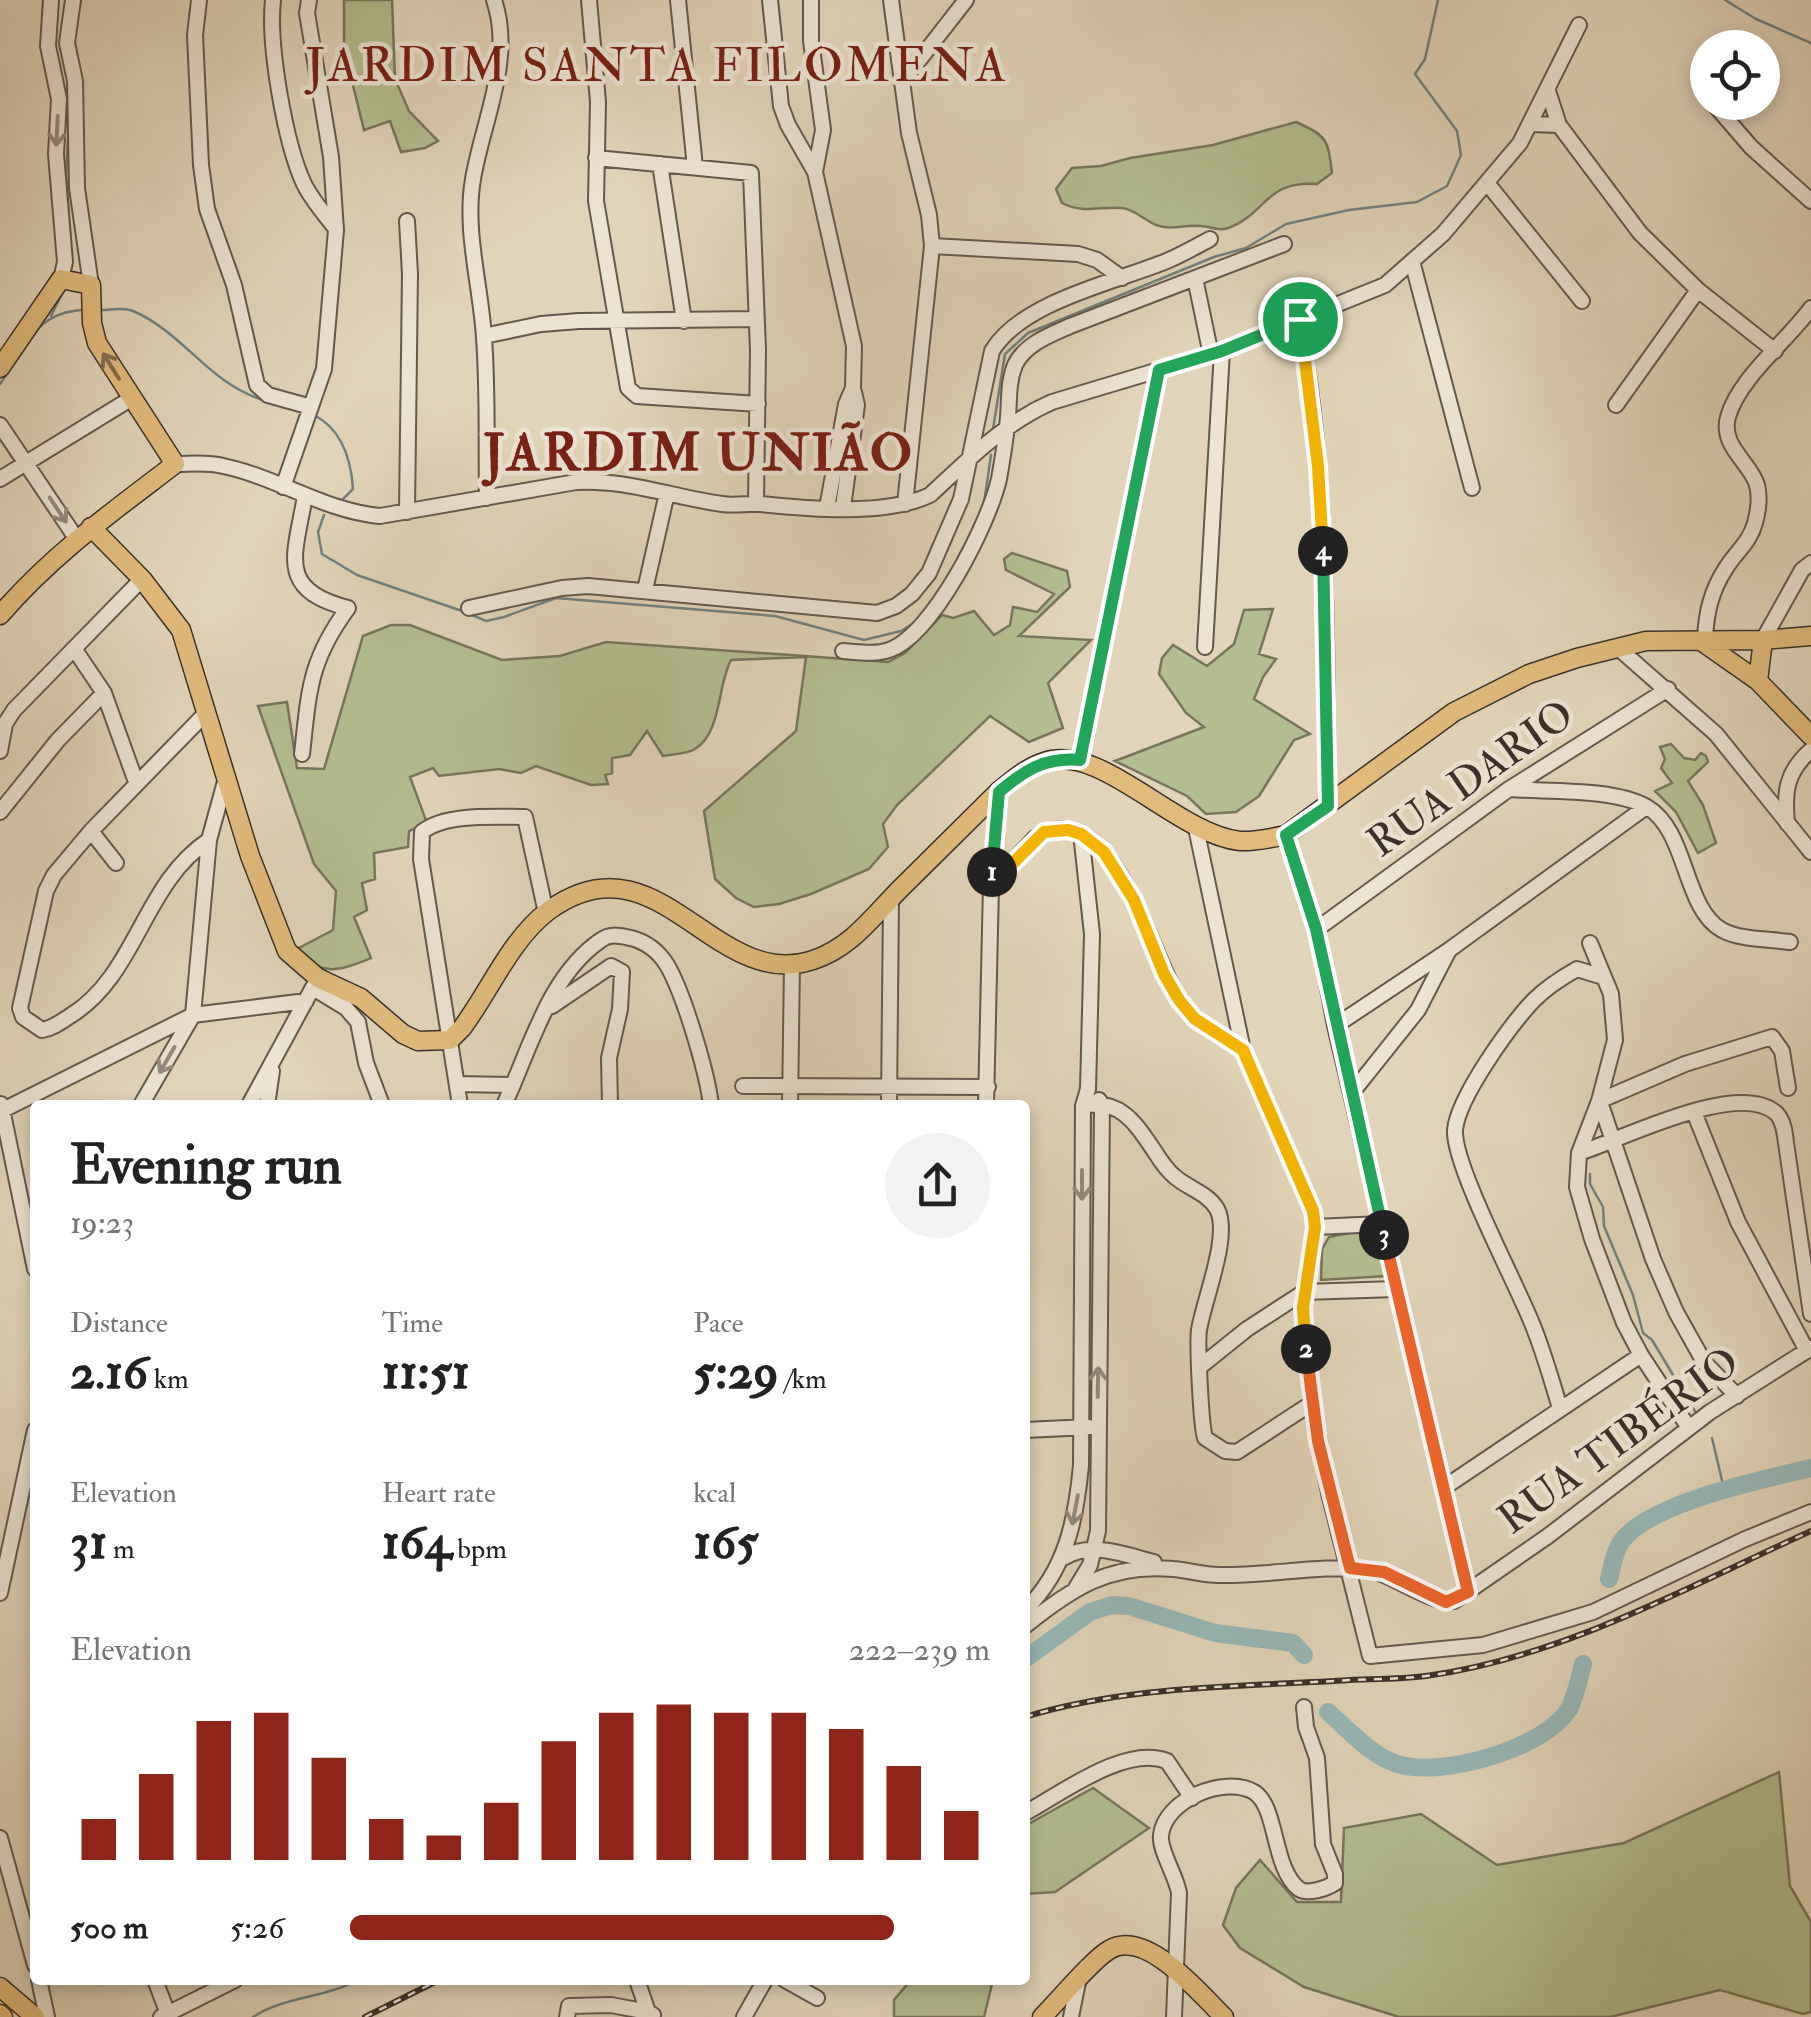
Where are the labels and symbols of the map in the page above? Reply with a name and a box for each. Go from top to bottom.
district label: JARDIM SANTA FILOMENA [304,36,1008,96]
one-way arrow [48,115,67,147]
pin [1258,277,1343,362]
one-way arrow [101,352,122,380]
district label: JARDIM UNIÃO [481,420,915,487]
one-way arrow [47,496,68,524]
pin: 4 [1298,526,1348,576]
street label: RUA DARIO [1358,689,1584,869]
pin: 1 [967,847,1017,897]
one-way arrow [156,1045,176,1074]
one-way arrow [1073,1169,1092,1201]
pin: 3 [1359,1210,1409,1260]
pin: 2 [1281,1324,1331,1374]
street label: RUA TIBÉRIO [1487,1335,1750,1546]
one-way arrow [1088,1366,1108,1398]
one-way arrow [1065,1493,1084,1525]

